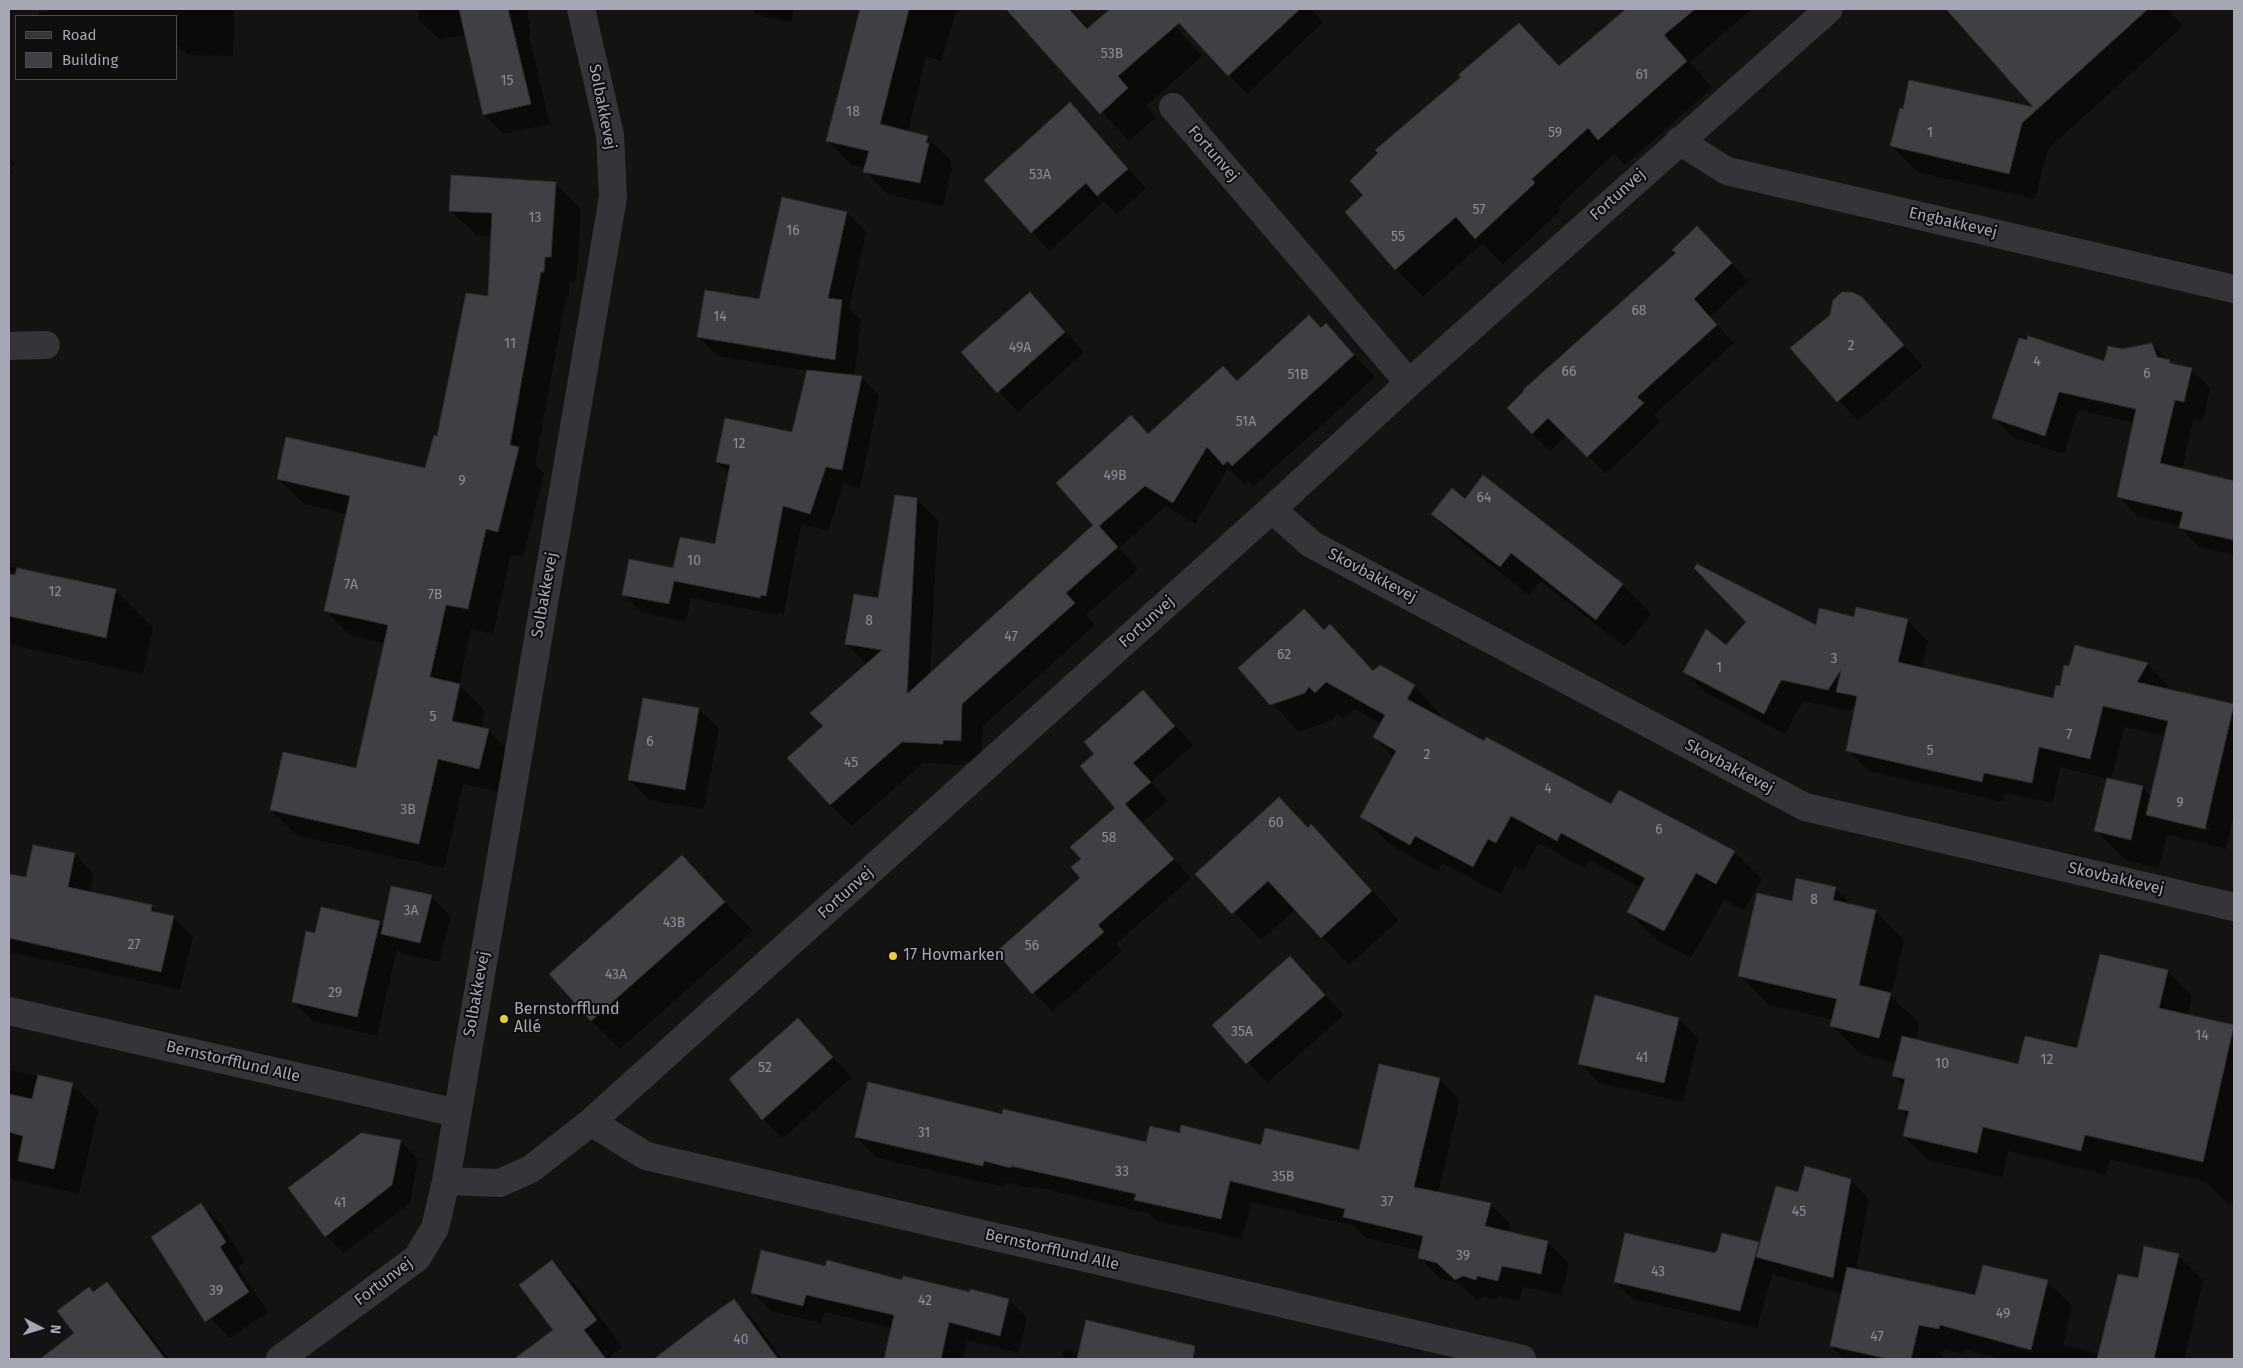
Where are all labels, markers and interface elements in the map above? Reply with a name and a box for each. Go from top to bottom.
legend [15,15,178,80]
text: Road [62,26,97,44]
house number: 53B [1101,46,1123,62]
text: Building [62,51,118,69]
street label: Solbakkevej [584,63,620,151]
house number: 61 [1636,67,1648,83]
house number: 15 [500,73,514,89]
house number: 18 [846,104,860,120]
street label: Fortunvej [1183,122,1243,186]
house number: 59 [1548,125,1562,141]
house number: 1 [1927,125,1933,141]
street label: Fortunvej [1586,165,1650,225]
house number: 53A [1029,167,1051,183]
house number: 57 [1473,202,1485,218]
street label: Engbakkevej [1907,204,1999,242]
house number: 13 [528,210,542,226]
house number: 16 [786,223,800,239]
house number: 55 [1391,229,1405,245]
house number: 68 [1631,303,1647,319]
house number: 14 [713,309,727,325]
house number: 11 [504,336,516,352]
house number: 2 [1848,338,1854,354]
house number: 49A [1009,340,1031,356]
house number: 4 [2033,354,2041,370]
house number: 66 [1562,364,1576,380]
house number: 6 [2143,366,2151,382]
house number: 51B [1288,367,1308,383]
house number: 51A [1236,414,1256,430]
house number: 12 [733,436,745,452]
house number: 49B [1103,468,1127,484]
house number: 9 [458,473,466,489]
house number: 64 [1477,490,1491,506]
street label: Skovbakkevej [1324,545,1420,607]
street label: Solbakkevej [528,551,562,639]
house number: 10 [687,553,701,569]
house number: 7A [344,577,358,593]
house number: 12 [49,584,61,600]
house number: 7B [428,587,442,603]
street label: Fortunvej [1115,592,1179,652]
house number: 8 [865,613,873,629]
house number: 47 [1004,629,1018,645]
house number: 62 [1277,647,1291,663]
house number: 3 [1831,651,1837,667]
house number: 1 [1716,660,1722,676]
house number: 5 [429,709,437,725]
house number: 7 [2066,727,2072,743]
house number: 6 [646,734,654,750]
street label: Skovbakkevej [1681,736,1777,798]
house number: 5 [1926,743,1934,759]
house number: 2 [1424,747,1430,763]
house number: 45 [844,755,858,771]
house number: 4 [1544,781,1552,797]
house number: 9 [2176,795,2184,811]
house number: 3B [400,802,416,818]
house number: 60 [1268,815,1284,831]
house number: 6 [1655,822,1663,838]
house number: 58 [1102,830,1116,846]
street label: Skovbakkevej [2066,859,2166,899]
street label: Fortunvej [814,863,878,923]
house number: 8 [1810,892,1818,908]
house number: 3A [403,903,419,919]
house number: 43B [663,915,685,931]
house number: 27 [127,937,141,953]
house number: 56 [1025,938,1039,954]
place label: 17 Hovmarken [903,946,1004,966]
street label: Solbakkevej [460,950,494,1038]
marker: 17 Hovmarken [887,950,899,962]
house number: 43A [605,967,627,983]
house number: 29 [328,985,342,1001]
place label: Bernstorfflund Allé [514,1000,620,1038]
marker: Bernstorfflund Allé [498,1013,510,1025]
house number: 35A [1231,1024,1253,1040]
house number: 14 [2195,1028,2209,1044]
street label: Bernstorfflund Alle [164,1037,302,1087]
house number: 41 [1636,1050,1648,1066]
house number: 12 [2041,1052,2053,1068]
house number: 10 [1935,1056,1949,1072]
house number: 52 [758,1060,772,1076]
house number: 31 [918,1125,930,1141]
house number: 33 [1115,1164,1129,1180]
house number: 35B [1272,1169,1294,1185]
house number: 37 [1380,1194,1394,1210]
house number: 41 [334,1195,346,1211]
house number: 45 [1792,1204,1806,1220]
street label: Bernstorfflund Alle [983,1225,1121,1275]
house number: 39 [1456,1248,1470,1264]
street label: Fortunvej [351,1254,417,1310]
house number: 43 [1651,1264,1665,1280]
house number: 39 [209,1283,223,1299]
house number: 42 [918,1293,932,1309]
north arrow [15,1303,65,1353]
house number: 49 [1996,1306,2010,1322]
text: N [47,1324,64,1335]
house number: 47 [1870,1329,1884,1345]
house number: 40 [733,1332,749,1348]

